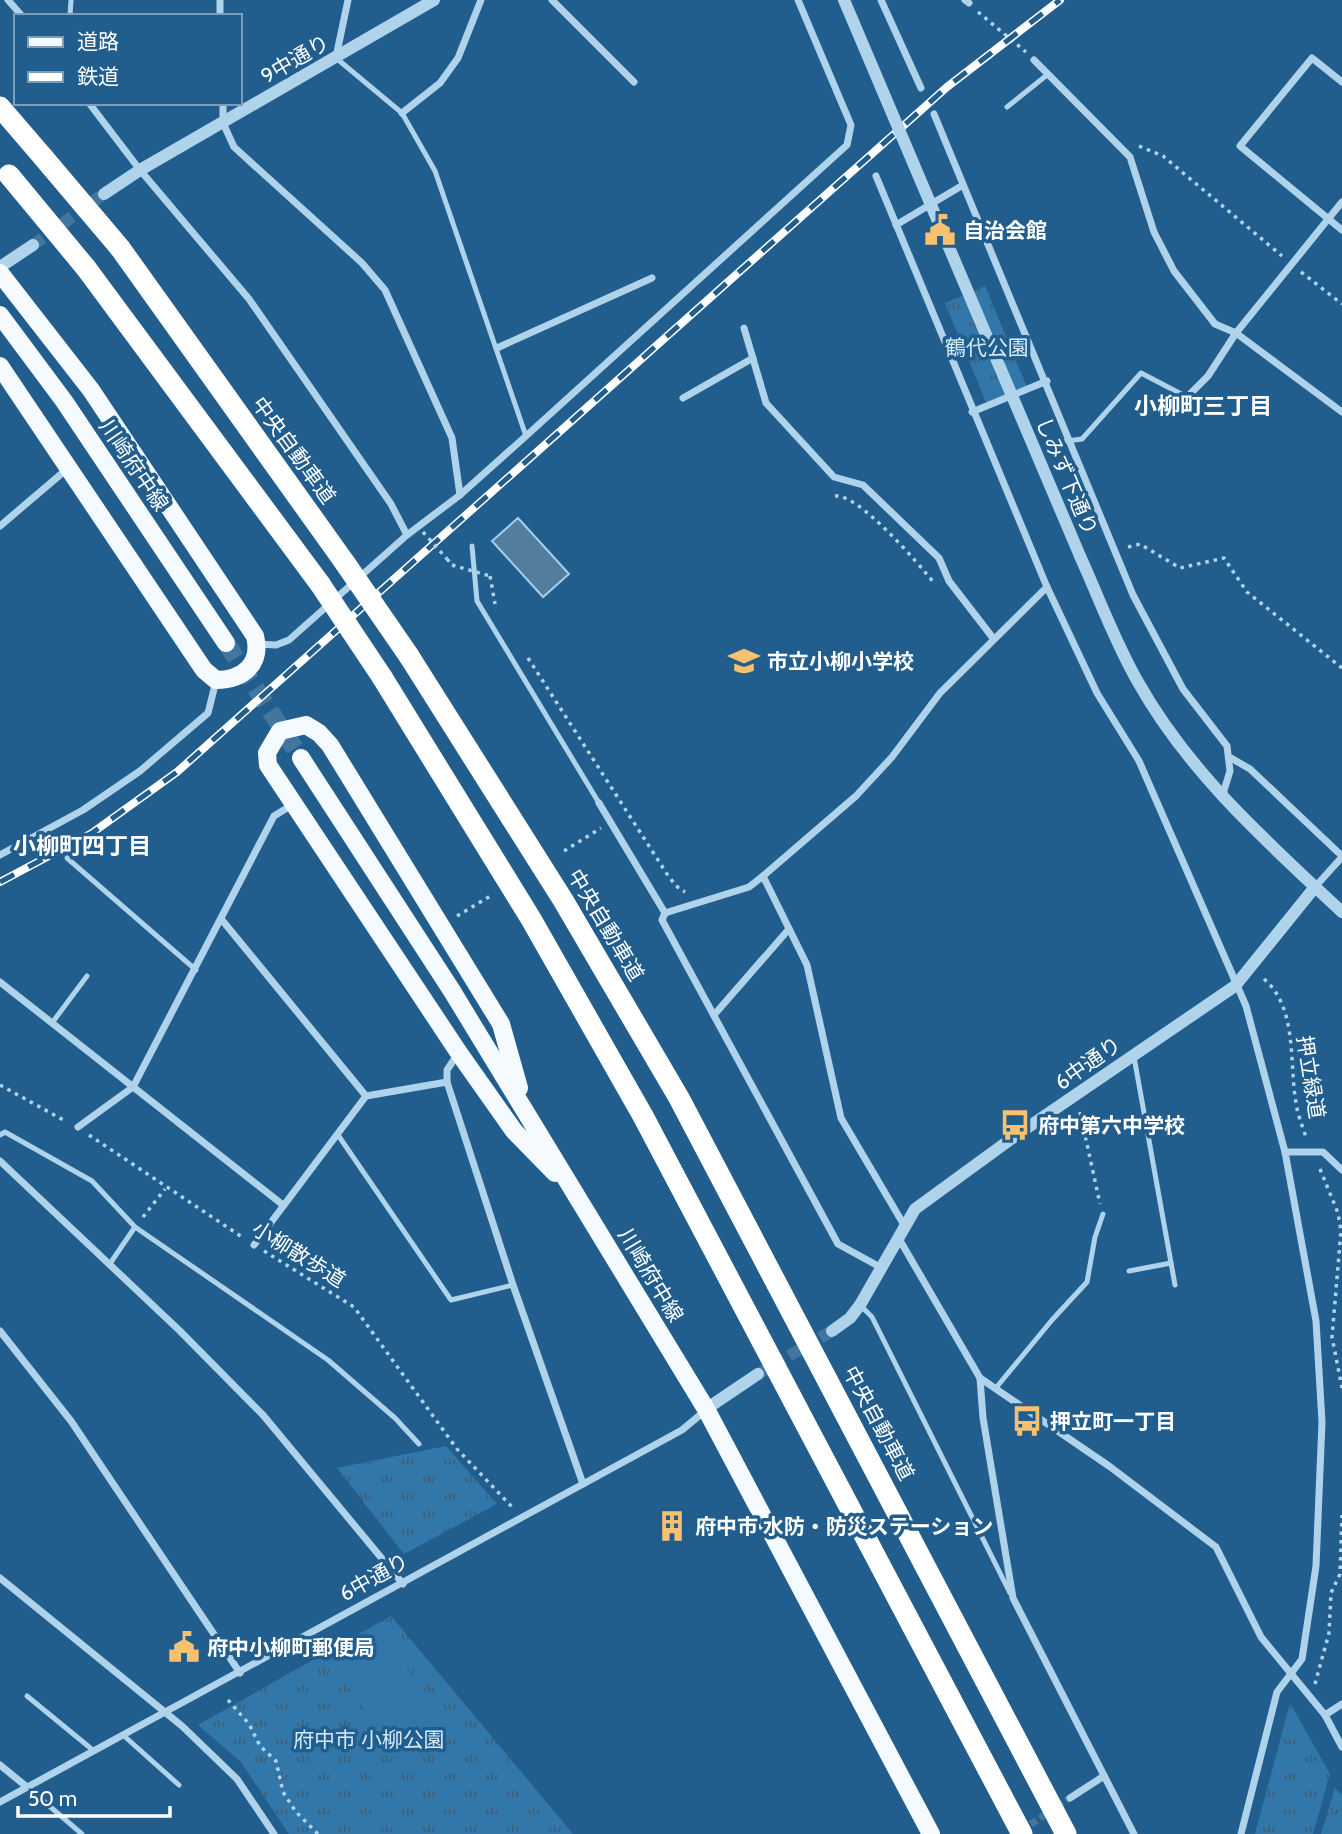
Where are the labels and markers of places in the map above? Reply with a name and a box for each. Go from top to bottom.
public building icon: 自治会館 [923,213,957,247]
place label: 自治会館 [963,218,1047,243]
school or university icon: 市立小柳小学校 [727,644,761,678]
place label: 市立小柳小学校 [767,649,914,674]
bus stop icon: 府中第六中学校 [998,1108,1032,1142]
place label: 府中第六中学校 [1038,1113,1185,1138]
bus stop icon: 押立町一丁目 [1010,1404,1044,1438]
place label: 押立町一丁目 [1050,1409,1176,1434]
building icon: 府中市 水防・防災ステーション [655,1509,689,1543]
place label: 府中市 水防・防災ステーション [695,1514,993,1539]
public building icon: 府中小柳町郵便局 [167,1630,201,1664]
place label: 府中小柳町郵便局 [207,1635,375,1660]

